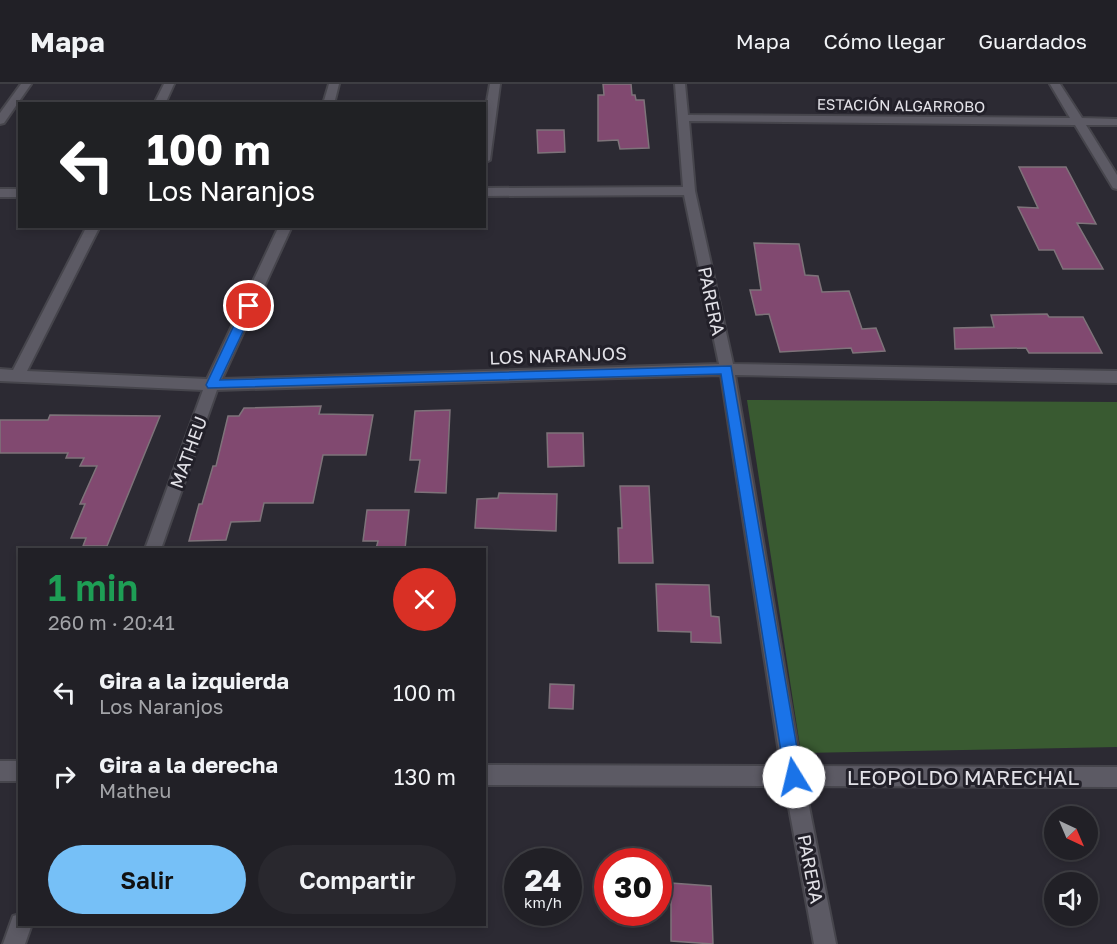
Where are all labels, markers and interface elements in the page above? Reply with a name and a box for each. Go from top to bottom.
text: Mapa [30,25,105,58]
text: Mapa [736,28,791,54]
text: Cómo llegar [824,28,945,54]
text: Guardados [978,28,1087,54]
street label: ESTACIÓN ALGARROBO [817,95,985,115]
text: 100 m [147,124,270,174]
icon: left [48,126,126,204]
text: Los Naranjos [147,175,315,207]
street label: PARERA [694,265,730,337]
pin [223,280,274,331]
icon: arrive [232,289,265,322]
street label: LOS NARANJOS [489,342,627,368]
street label: MATHEU [165,413,211,491]
text: 1 min [48,566,138,609]
button: close [393,568,456,631]
text: 260 m · 20:41 [48,610,175,634]
text: Gira a la izquierda [99,667,289,694]
icon: left [48,676,81,709]
text: 100 m [393,679,456,706]
text: Los Naranjos [99,694,223,718]
position arrow [762,745,826,809]
text: Gira a la derecha [99,751,278,778]
icon: right [48,760,81,793]
text: 130 m [394,763,456,790]
street label: LEOPOLDO MARECHAL [847,764,1079,790]
text: Matheu [99,778,171,802]
north arrow [1044,806,1098,860]
map controls [1044,806,1098,926]
street label: PARERA [794,833,828,905]
button: Salir [48,845,246,914]
button: Compartir [258,845,456,914]
speed limit sign: 30 [594,848,672,926]
text: 24 [524,862,562,898]
button: sound [1044,872,1098,926]
text: km/h [524,893,562,911]

